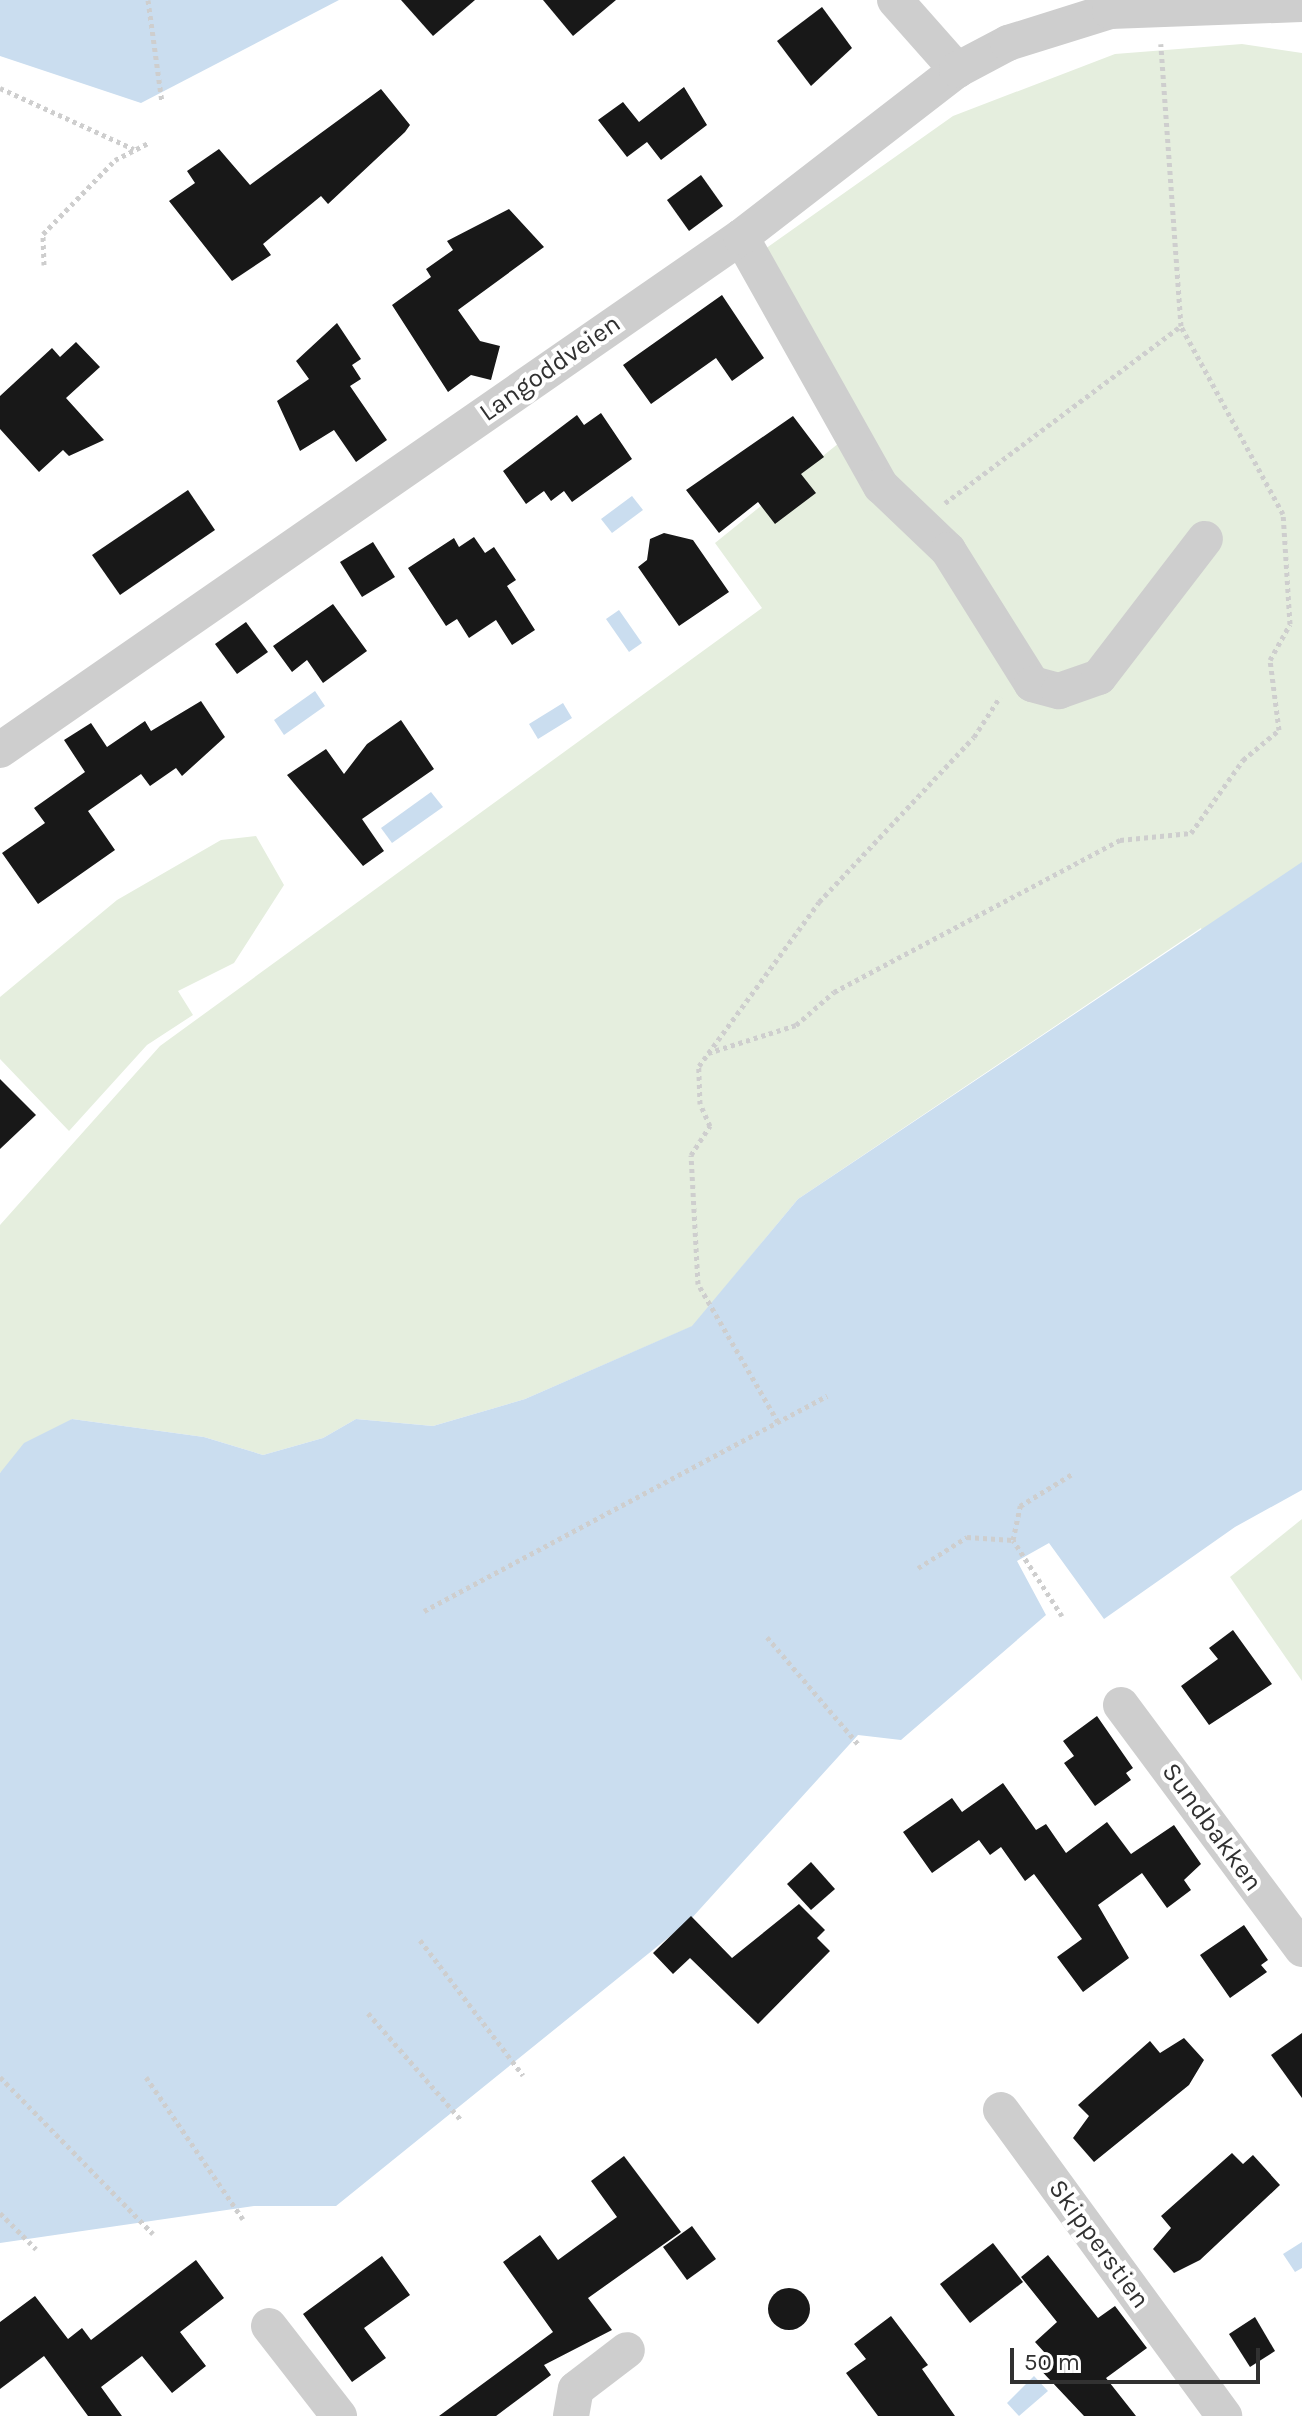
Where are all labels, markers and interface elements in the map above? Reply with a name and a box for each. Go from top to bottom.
street label: Langoddveien [473,308,627,428]
street label: Sundbakken [1155,1757,1269,1897]
street label: Skipperstien [1042,2174,1156,2314]
scale bar [1014,2332,1264,2382]
text: 50 m [1024,2348,1080,2376]

